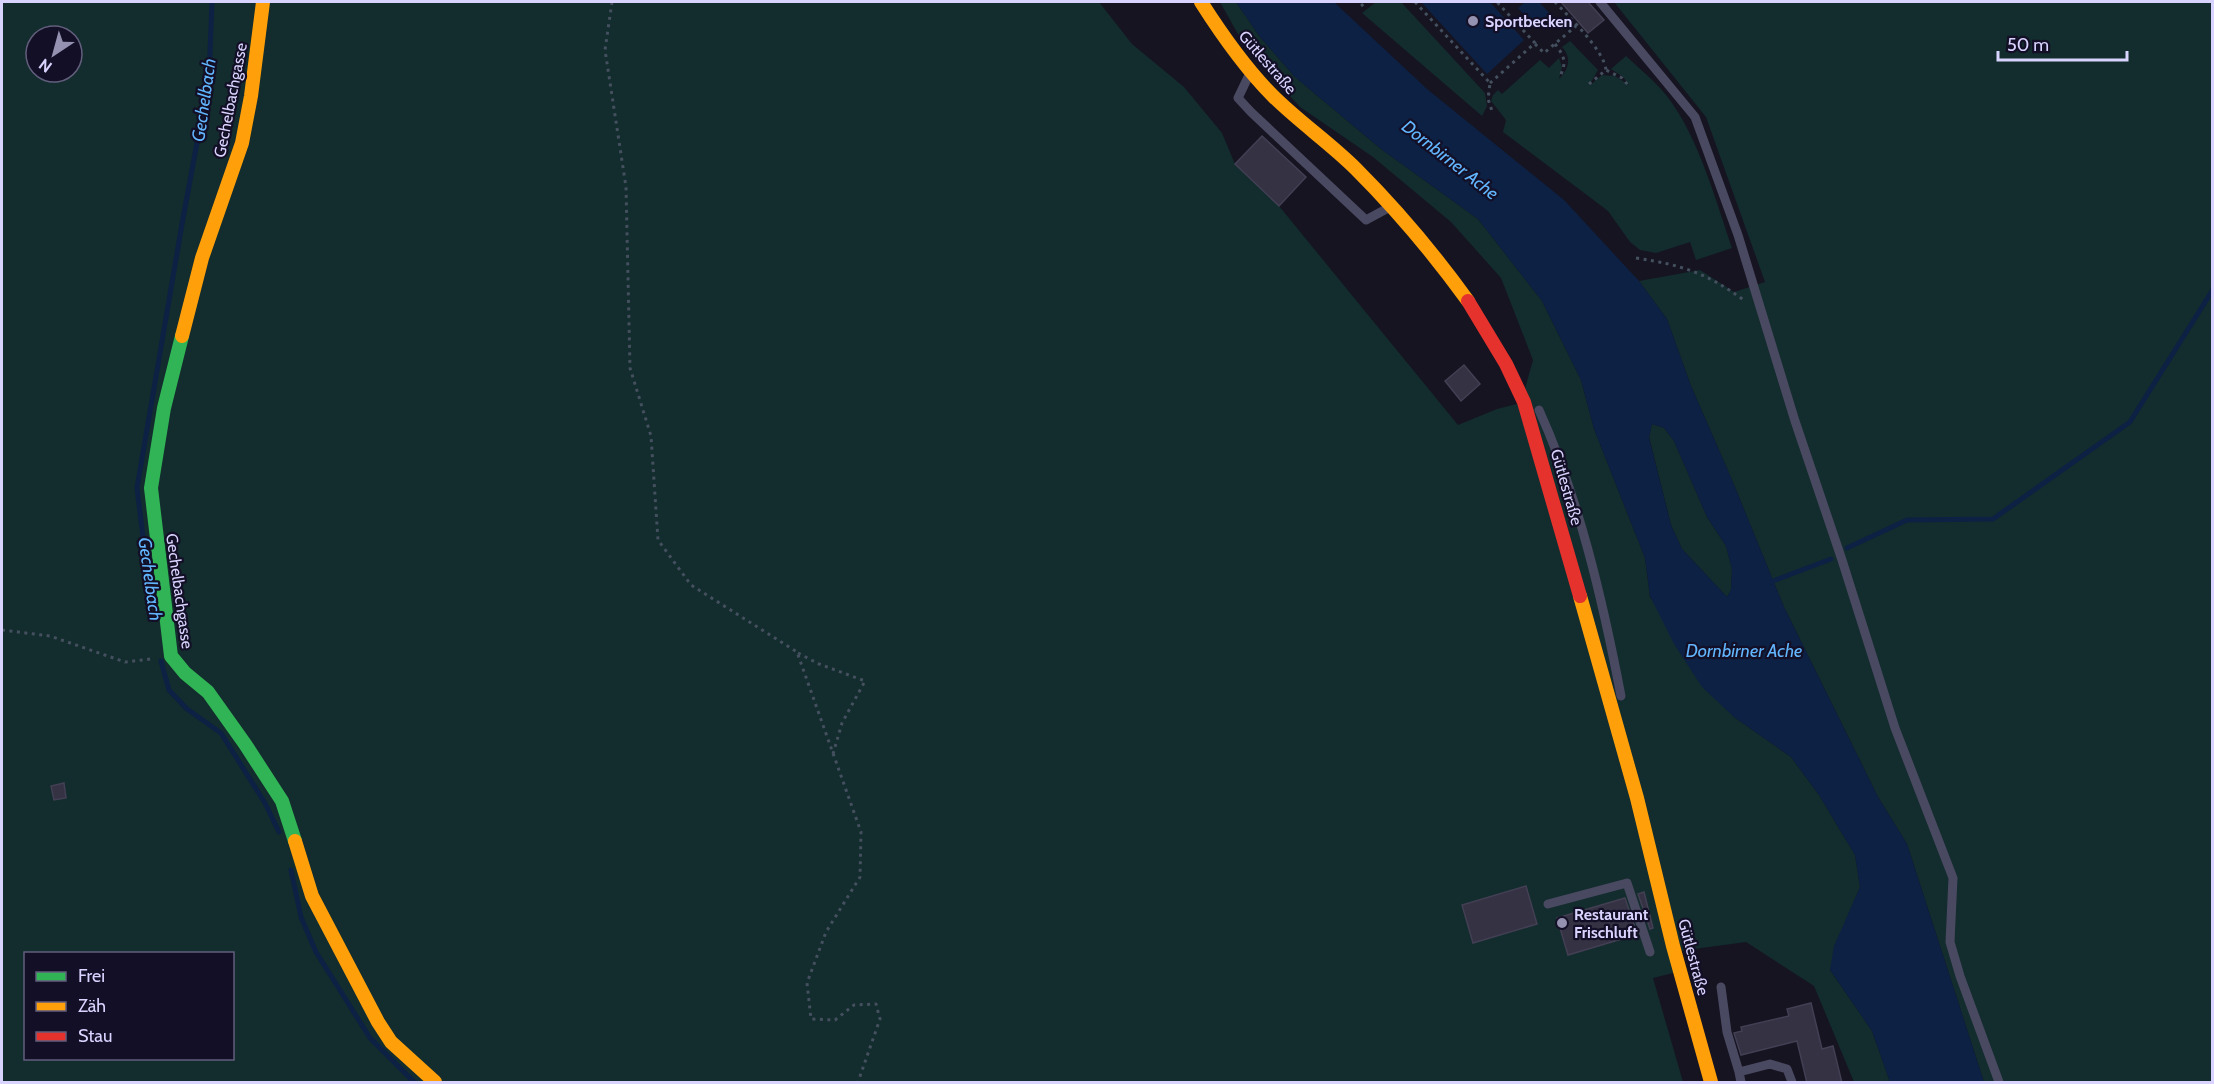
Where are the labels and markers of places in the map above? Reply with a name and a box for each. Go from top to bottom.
place label: Sportbecken [1485,12,1572,31]
marker: Sportbecken [1466,14,1480,28]
place label: Restaurant Frischluft [1574,905,1649,942]
marker: Restaurant Frischluft [1555,916,1569,930]

